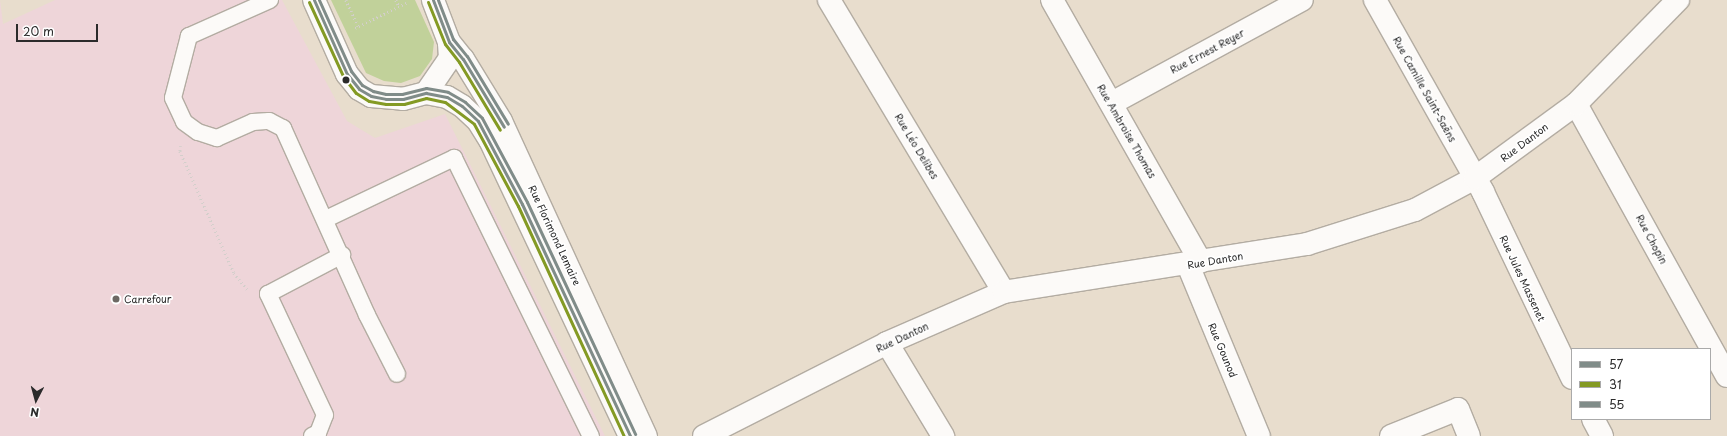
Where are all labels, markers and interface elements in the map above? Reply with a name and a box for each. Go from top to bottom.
scale bar [18,16,100,42]
text: 20 m [23,22,54,40]
street label: Rue Ernest Reyer [1167,26,1247,76]
street label: Rue Camille Saint-Saëns [1391,34,1459,144]
unlabelled marker [341,75,351,85]
street label: Rue Ambroise Thomas [1095,82,1159,180]
street label: Rue Léo Delibes [892,111,942,181]
street label: Rue Danton [1497,120,1551,164]
street label: Rue Florimond Lemaire [526,182,584,288]
street label: Rue Chopin [1634,212,1670,266]
street label: Rue Jules Massenet [1497,232,1549,324]
street label: Rue Danton [1186,249,1244,271]
place label: Carrefour [124,293,171,305]
marker: Carrefour [111,294,121,304]
street label: Rue Danton [873,319,931,355]
street label: Rue Gounod [1206,321,1240,379]
legend [1571,348,1711,420]
text: 57 [1609,355,1623,373]
text: 31 [1609,375,1622,393]
north arrow [16,380,56,420]
text: 55 [1609,395,1624,413]
text: N [29,404,40,421]

